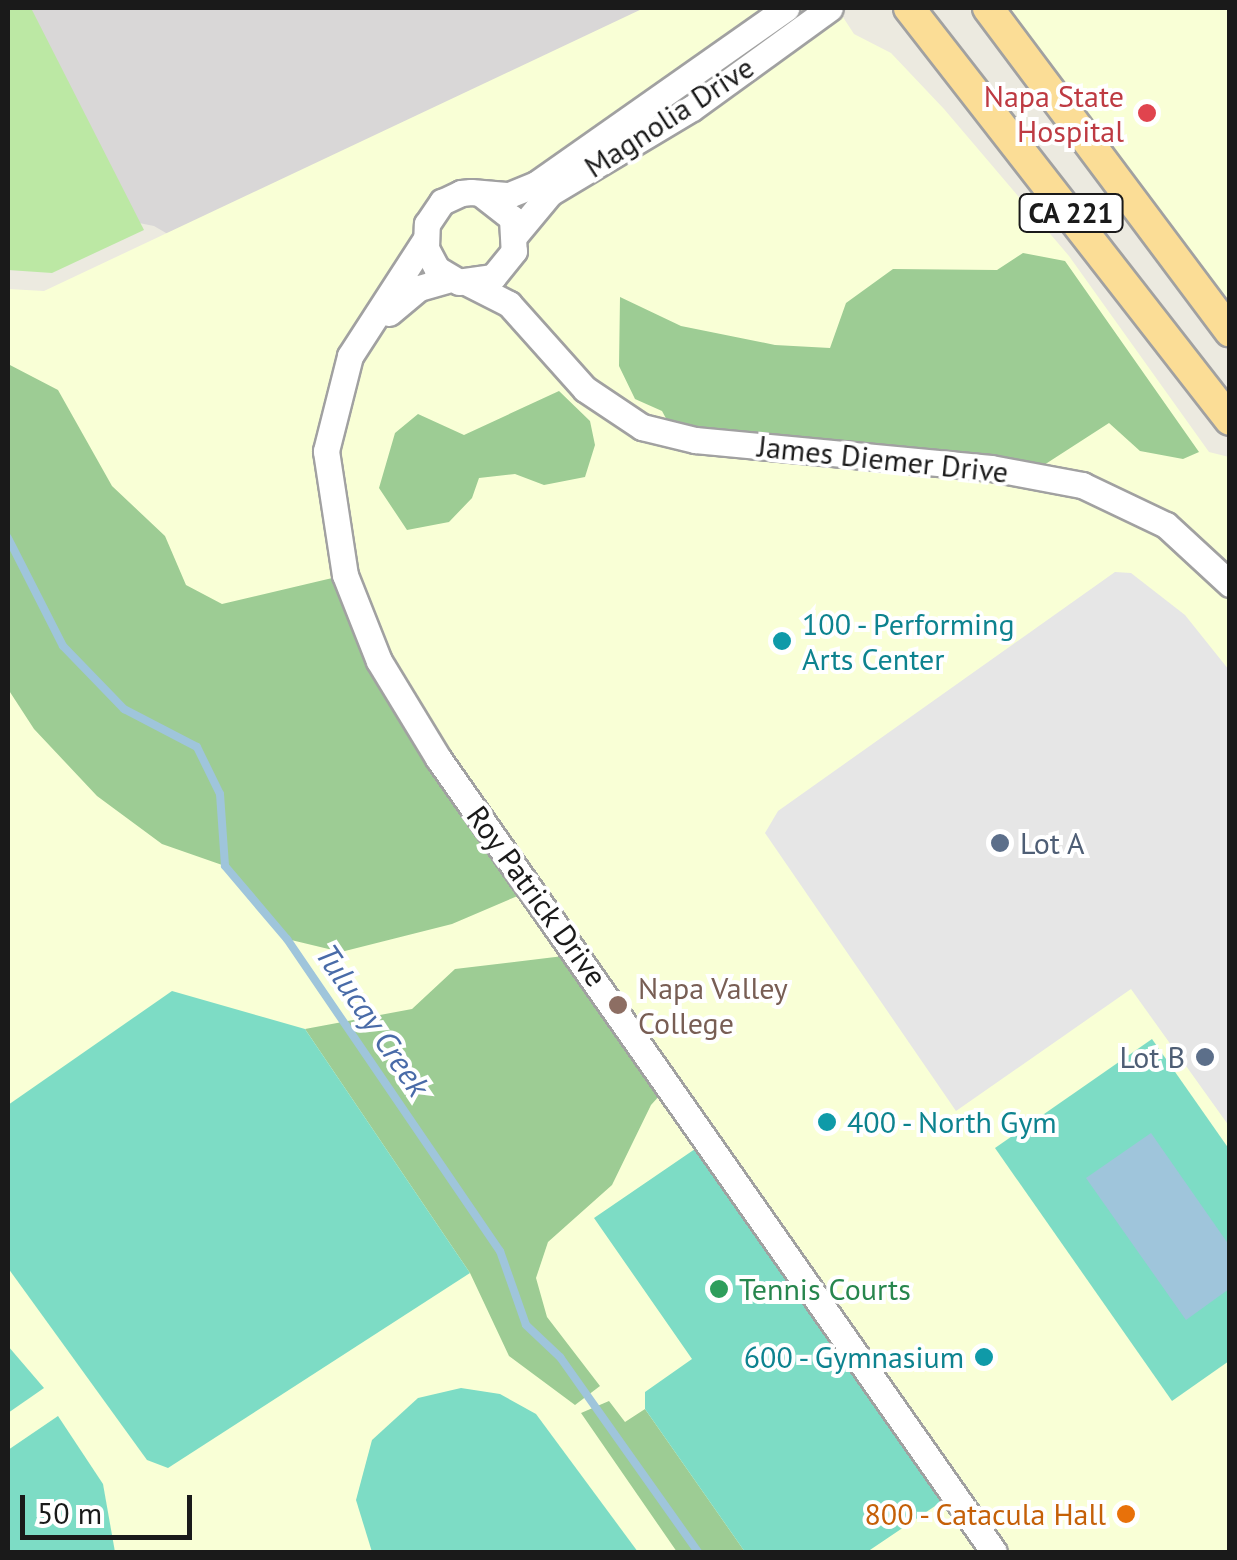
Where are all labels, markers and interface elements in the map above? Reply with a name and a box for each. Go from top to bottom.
street label: Magnolia Drive [578,49,760,185]
place label: Napa State Hospital [984,78,1124,148]
marker: Napa State Hospital [1134,100,1160,126]
road number: CA 221 [1016,190,1126,236]
street label: James Diemer Drive [756,428,1010,490]
place label: 100 - Performing Arts Center [802,606,1019,676]
marker: 100 - Performing Arts Center [771,630,793,652]
street label: Roy Patrick Drive [459,798,615,994]
place label: Lot A [1020,825,1086,861]
marker: Lot A [989,832,1011,854]
water label: Tulucay Creek [308,936,438,1104]
place label: Napa Valley College [638,970,789,1040]
marker: Napa Valley College [607,994,629,1016]
place label: Lot B [1119,1039,1185,1075]
marker: Lot B [1194,1046,1216,1068]
place label: 400 - North Gym [847,1104,1062,1140]
marker: 400 - North Gym [816,1111,838,1133]
place label: Tennis Courts [739,1271,911,1307]
marker: Tennis Courts [708,1278,730,1300]
place label: 600 - Gymnasium [739,1339,964,1375]
marker: 600 - Gymnasium [973,1346,995,1368]
scale bar [25,1475,198,1537]
text: 50 m [37,1493,102,1532]
place label: 800 - Catacula Hall [860,1496,1106,1532]
marker: 800 - Catacula Hall [1115,1503,1137,1525]

